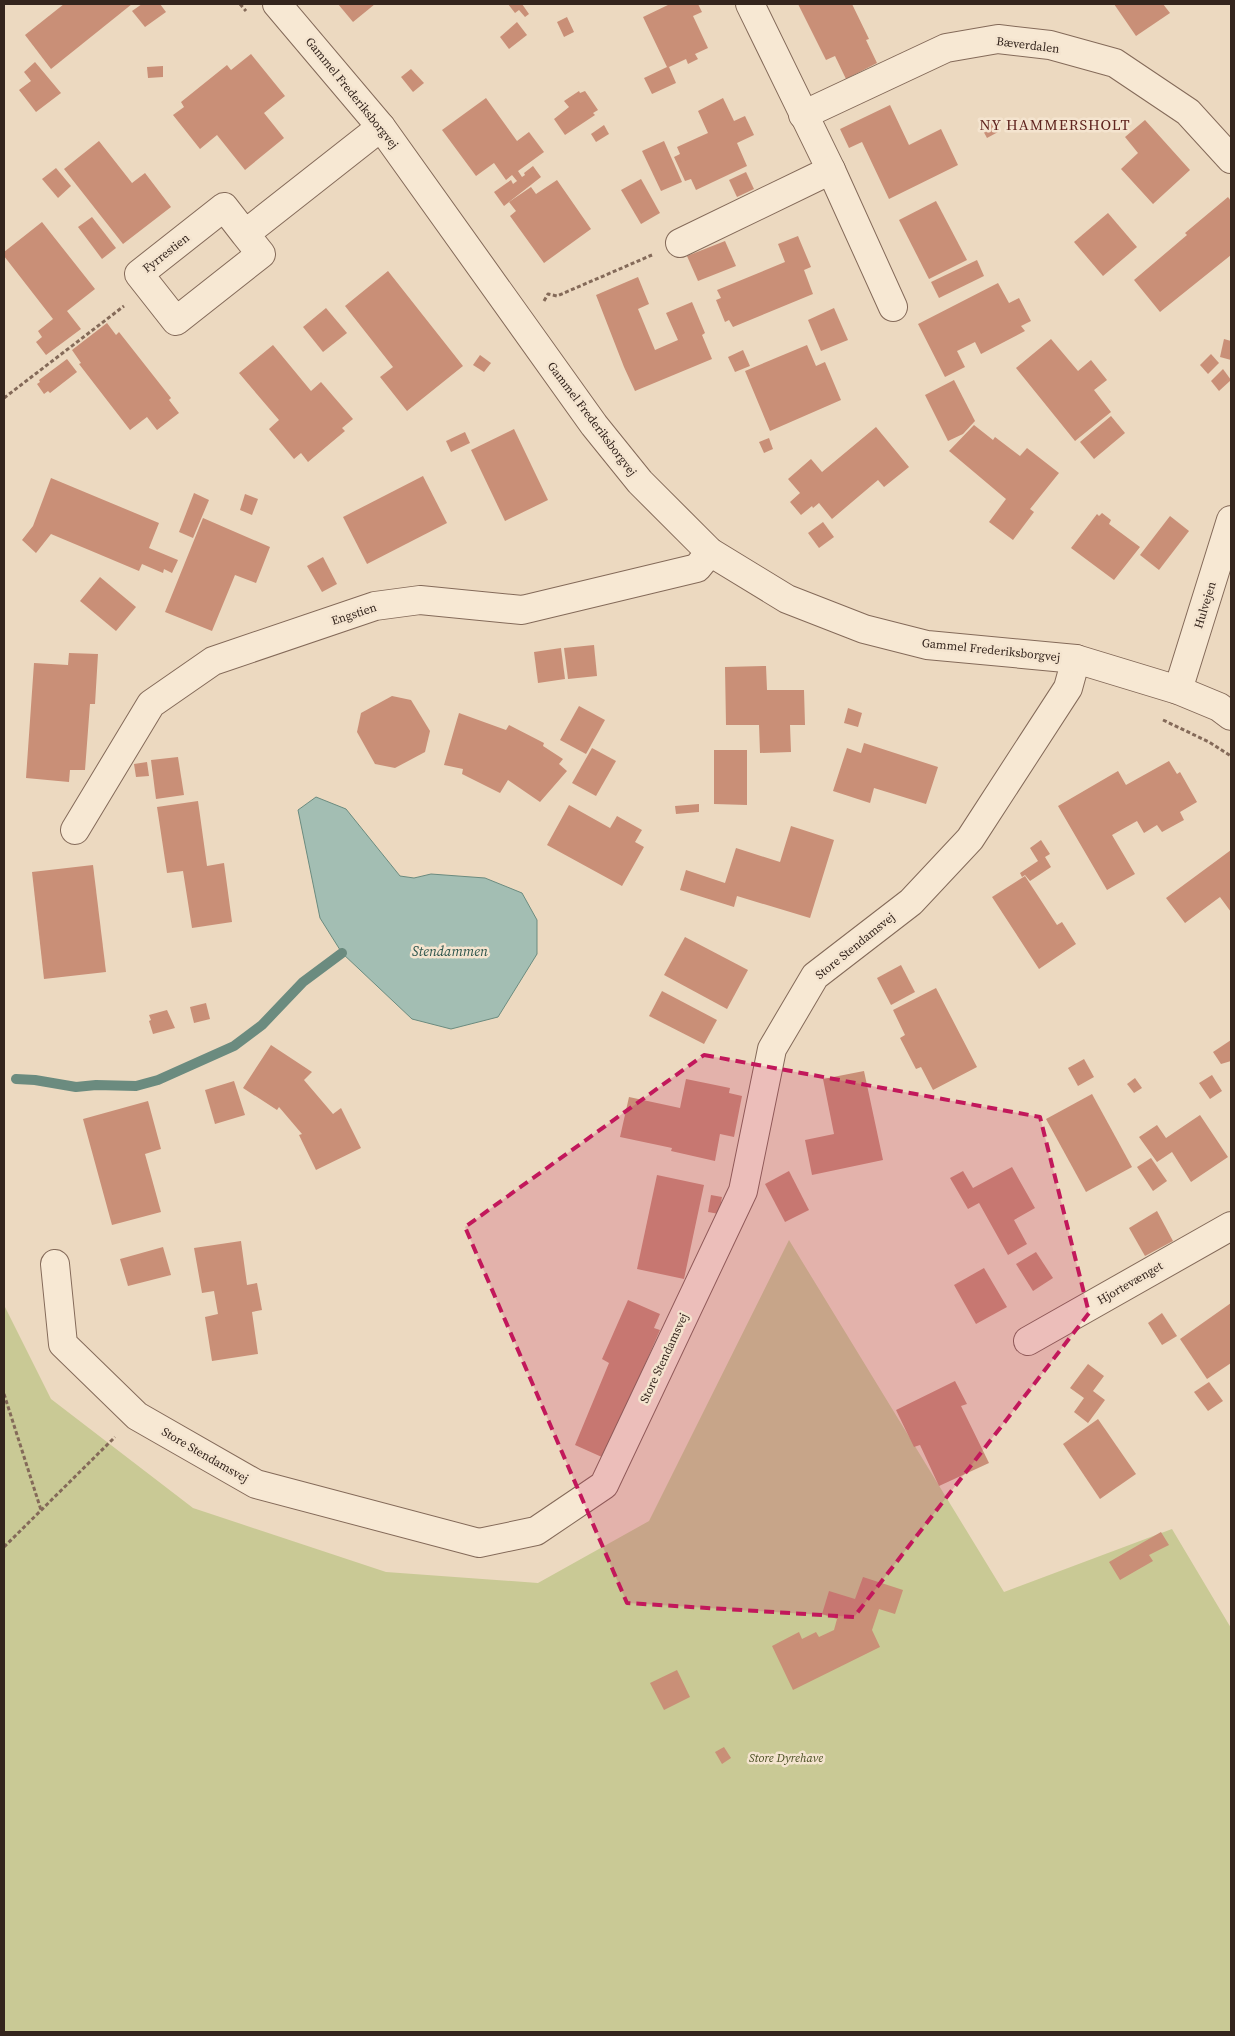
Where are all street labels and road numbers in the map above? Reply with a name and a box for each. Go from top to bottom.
street label: Bæverdalen [995,33,1061,57]
street label: Gammel Frederiksborgvej [302,34,402,152]
street label: Fyrrestien [139,230,193,276]
street label: Gammel Frederiksborgvej [544,359,640,479]
street label: Hulvejen [1190,580,1220,630]
street label: Engstien [329,599,379,629]
street label: Gammel Frederiksborgvej [921,635,1061,665]
street label: Store Stendamsvej [812,909,898,983]
street label: Hjortevænget [1094,1258,1166,1308]
street label: Store Stendamsvej [636,1310,692,1406]
street label: Store Stendamsvej [159,1424,251,1486]

